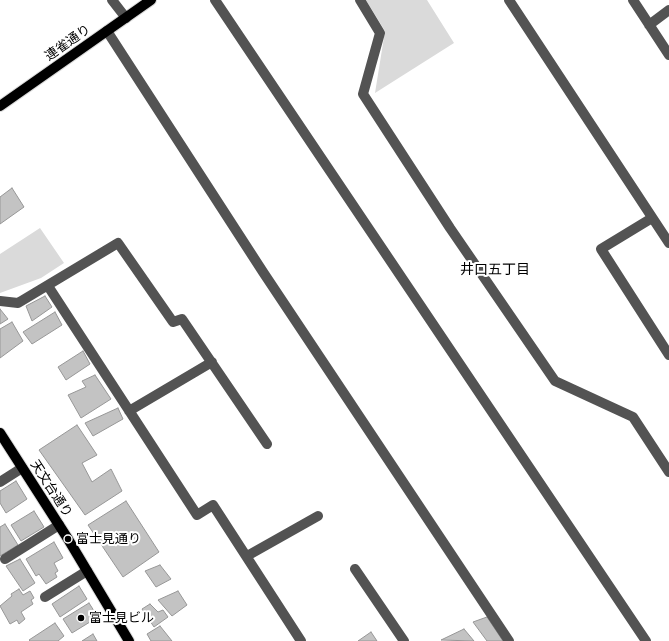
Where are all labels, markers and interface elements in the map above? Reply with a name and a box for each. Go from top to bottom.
street label: 連雀通り [42,22,94,64]
district label: 井口五丁目 [460,262,530,278]
street label: 天文台通り [27,457,75,521]
place label: 富士見通り [76,531,141,547]
marker: 富士見通り [63,534,73,544]
place label: 富士見ビル [89,610,154,626]
marker: 富士見ビル [76,613,86,623]

